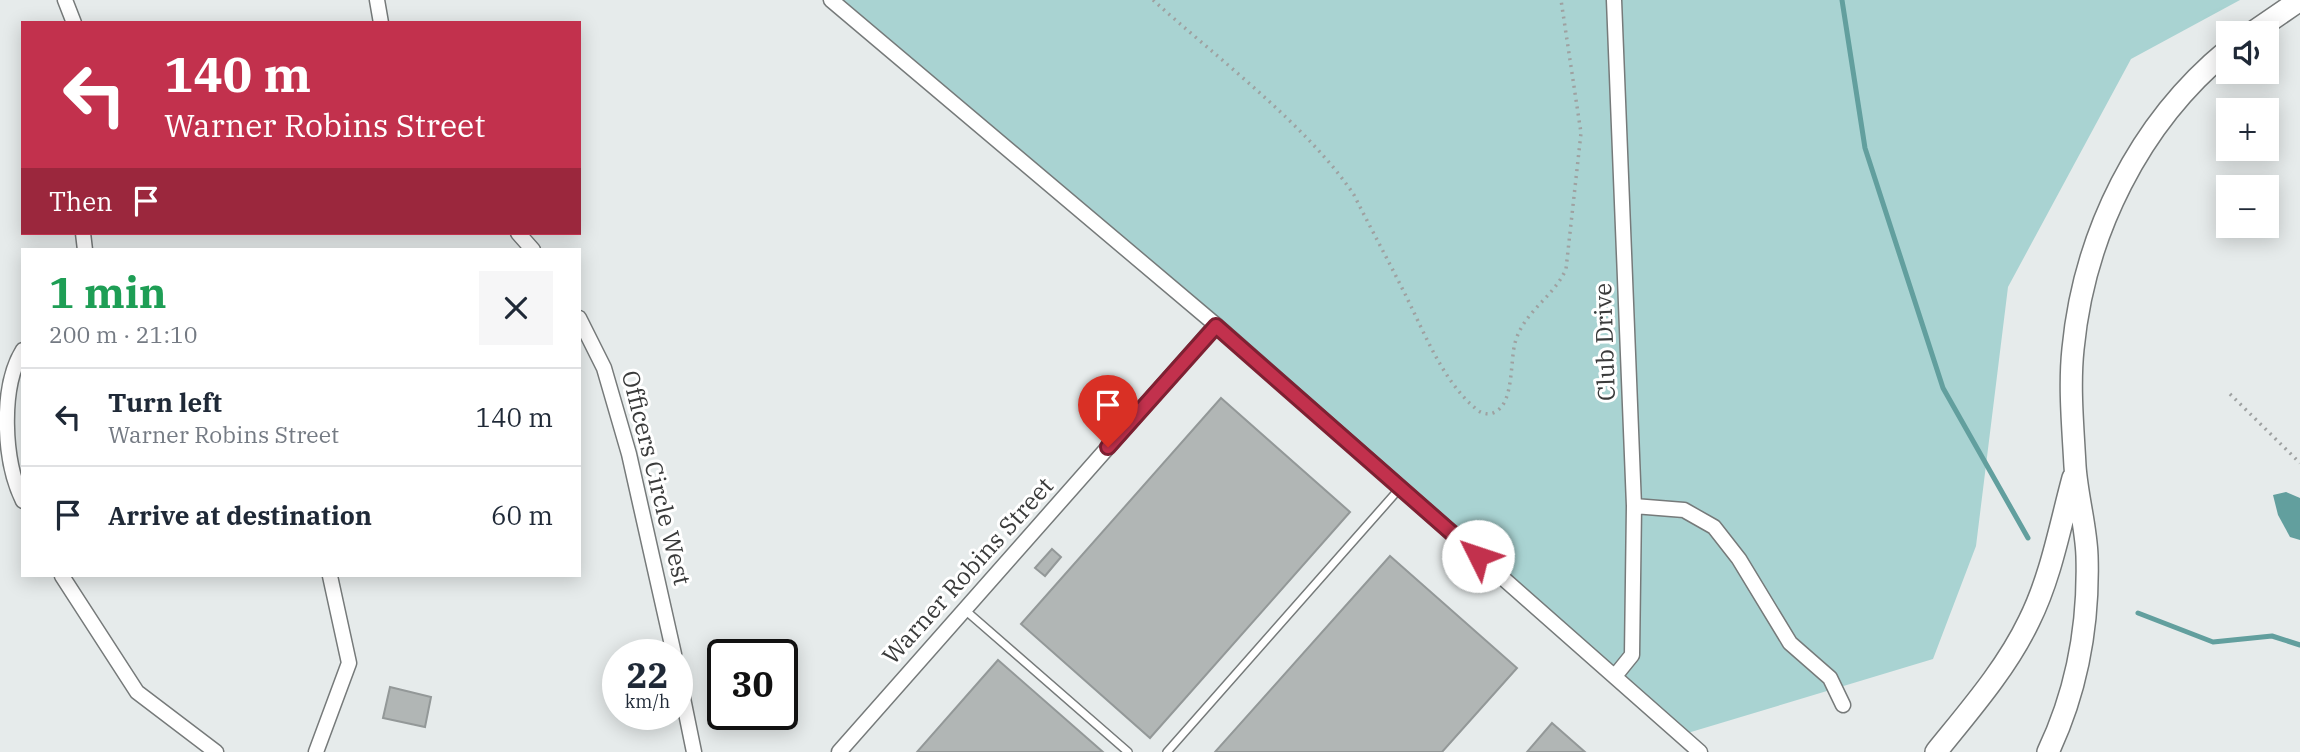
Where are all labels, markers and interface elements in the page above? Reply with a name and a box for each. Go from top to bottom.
map controls [2216,21,2279,238]
button: sound [2216,21,2279,84]
text: 140 m [164,42,311,105]
icon: left [49,49,140,140]
button: + [2216,98,2279,161]
text: Warner Robins Street [164,104,486,146]
button: − [2216,175,2279,238]
icon: arrive [127,182,165,220]
text: Then [49,184,113,218]
text: 1 min [49,265,167,320]
button: close [479,271,553,345]
street label: Club Drive [1586,282,1622,402]
text: 200 m · 21:10 [49,319,198,349]
street label: Officers Circle West [615,367,699,589]
pin [1078,375,1138,447]
text: Turn left [108,385,222,419]
icon: arrive [1089,386,1127,424]
icon: left [49,398,87,436]
text: 140 m [475,400,553,434]
text: Warner Robins Street [108,419,339,449]
street label: Warner Robins Street [875,470,1060,671]
icon: arrive [49,496,87,534]
text: Arrive at destination [108,498,372,532]
text: 60 m [491,498,553,532]
position arrow [1441,519,1515,593]
speed limit sign: 30 [707,639,798,730]
text: 22 [626,652,669,698]
text: km/h [625,690,670,713]

